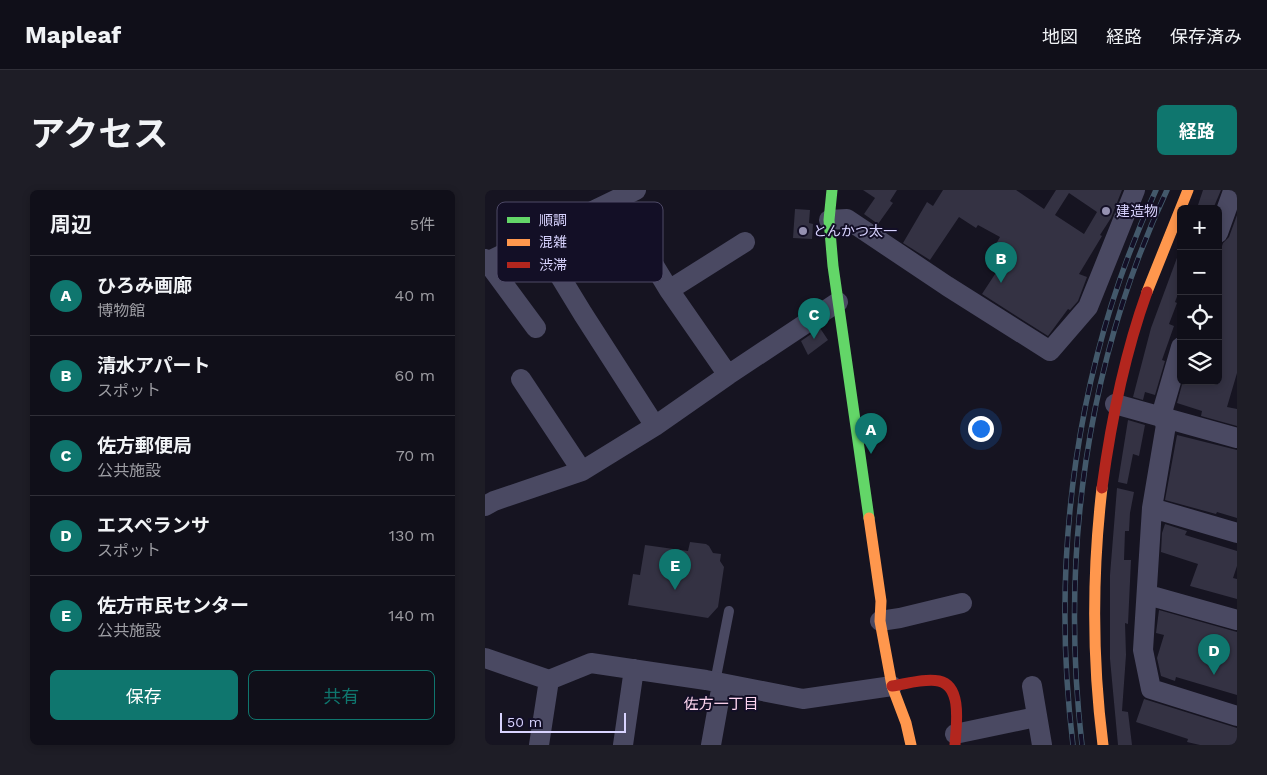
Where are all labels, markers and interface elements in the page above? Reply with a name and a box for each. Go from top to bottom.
text: Mapleaf [25,21,121,49]
text: 地図 [1042,26,1078,47]
text: 経路 [1106,26,1142,47]
text: 保存済み [1170,26,1242,47]
button: 経路 [1157,105,1237,155]
text: アクセス [30,113,168,155]
legend [497,202,663,282]
place label: 建造物 [1116,203,1158,219]
marker: 建造物 [1100,205,1112,217]
map controls [1177,205,1222,385]
button: + [1177,205,1222,250]
text: 周辺 [50,212,92,237]
text: 順調 [539,212,567,228]
text: 5件 [410,215,435,234]
place label: とんかつ太一 [813,223,897,239]
marker: とんかつ太一 [797,225,809,237]
text: 混雑 [539,234,567,250]
pin: B [985,242,1017,283]
button: − [1177,250,1222,295]
text: 渋滞 [539,257,567,273]
text: ひろみ画廊 [97,274,192,297]
text: A [61,286,71,305]
text: 40 m [395,286,435,305]
button: locate [1177,295,1222,340]
pin: C [798,298,830,339]
text: 博物館 [97,301,145,320]
button: layers [1177,340,1222,385]
text: 清水アパート [97,354,211,377]
text: B [61,366,71,385]
text: 60 m [395,366,435,385]
text: スポット [97,381,161,400]
pin: A [855,413,887,454]
your location [968,416,994,442]
text: 佐方郵便局 [97,434,192,457]
text: C [61,446,71,465]
text: 70 m [396,446,435,465]
text: 公共施設 [97,461,161,480]
text: エスペランサ [97,514,210,537]
text: D [60,526,72,545]
text: 130 m [389,526,435,545]
text: スポット [97,541,161,560]
pin: E [659,549,691,590]
text: 佐方市民センター [97,594,249,617]
text: E [61,606,71,625]
text: 140 m [388,606,435,625]
text: 公共施設 [97,621,161,640]
pin: D [1198,634,1230,675]
button: 保存 [50,670,238,720]
button: 共有 [248,670,435,720]
district label: 佐方一丁目 [683,695,759,713]
scale bar [500,710,626,733]
text: 50 m [507,714,542,730]

